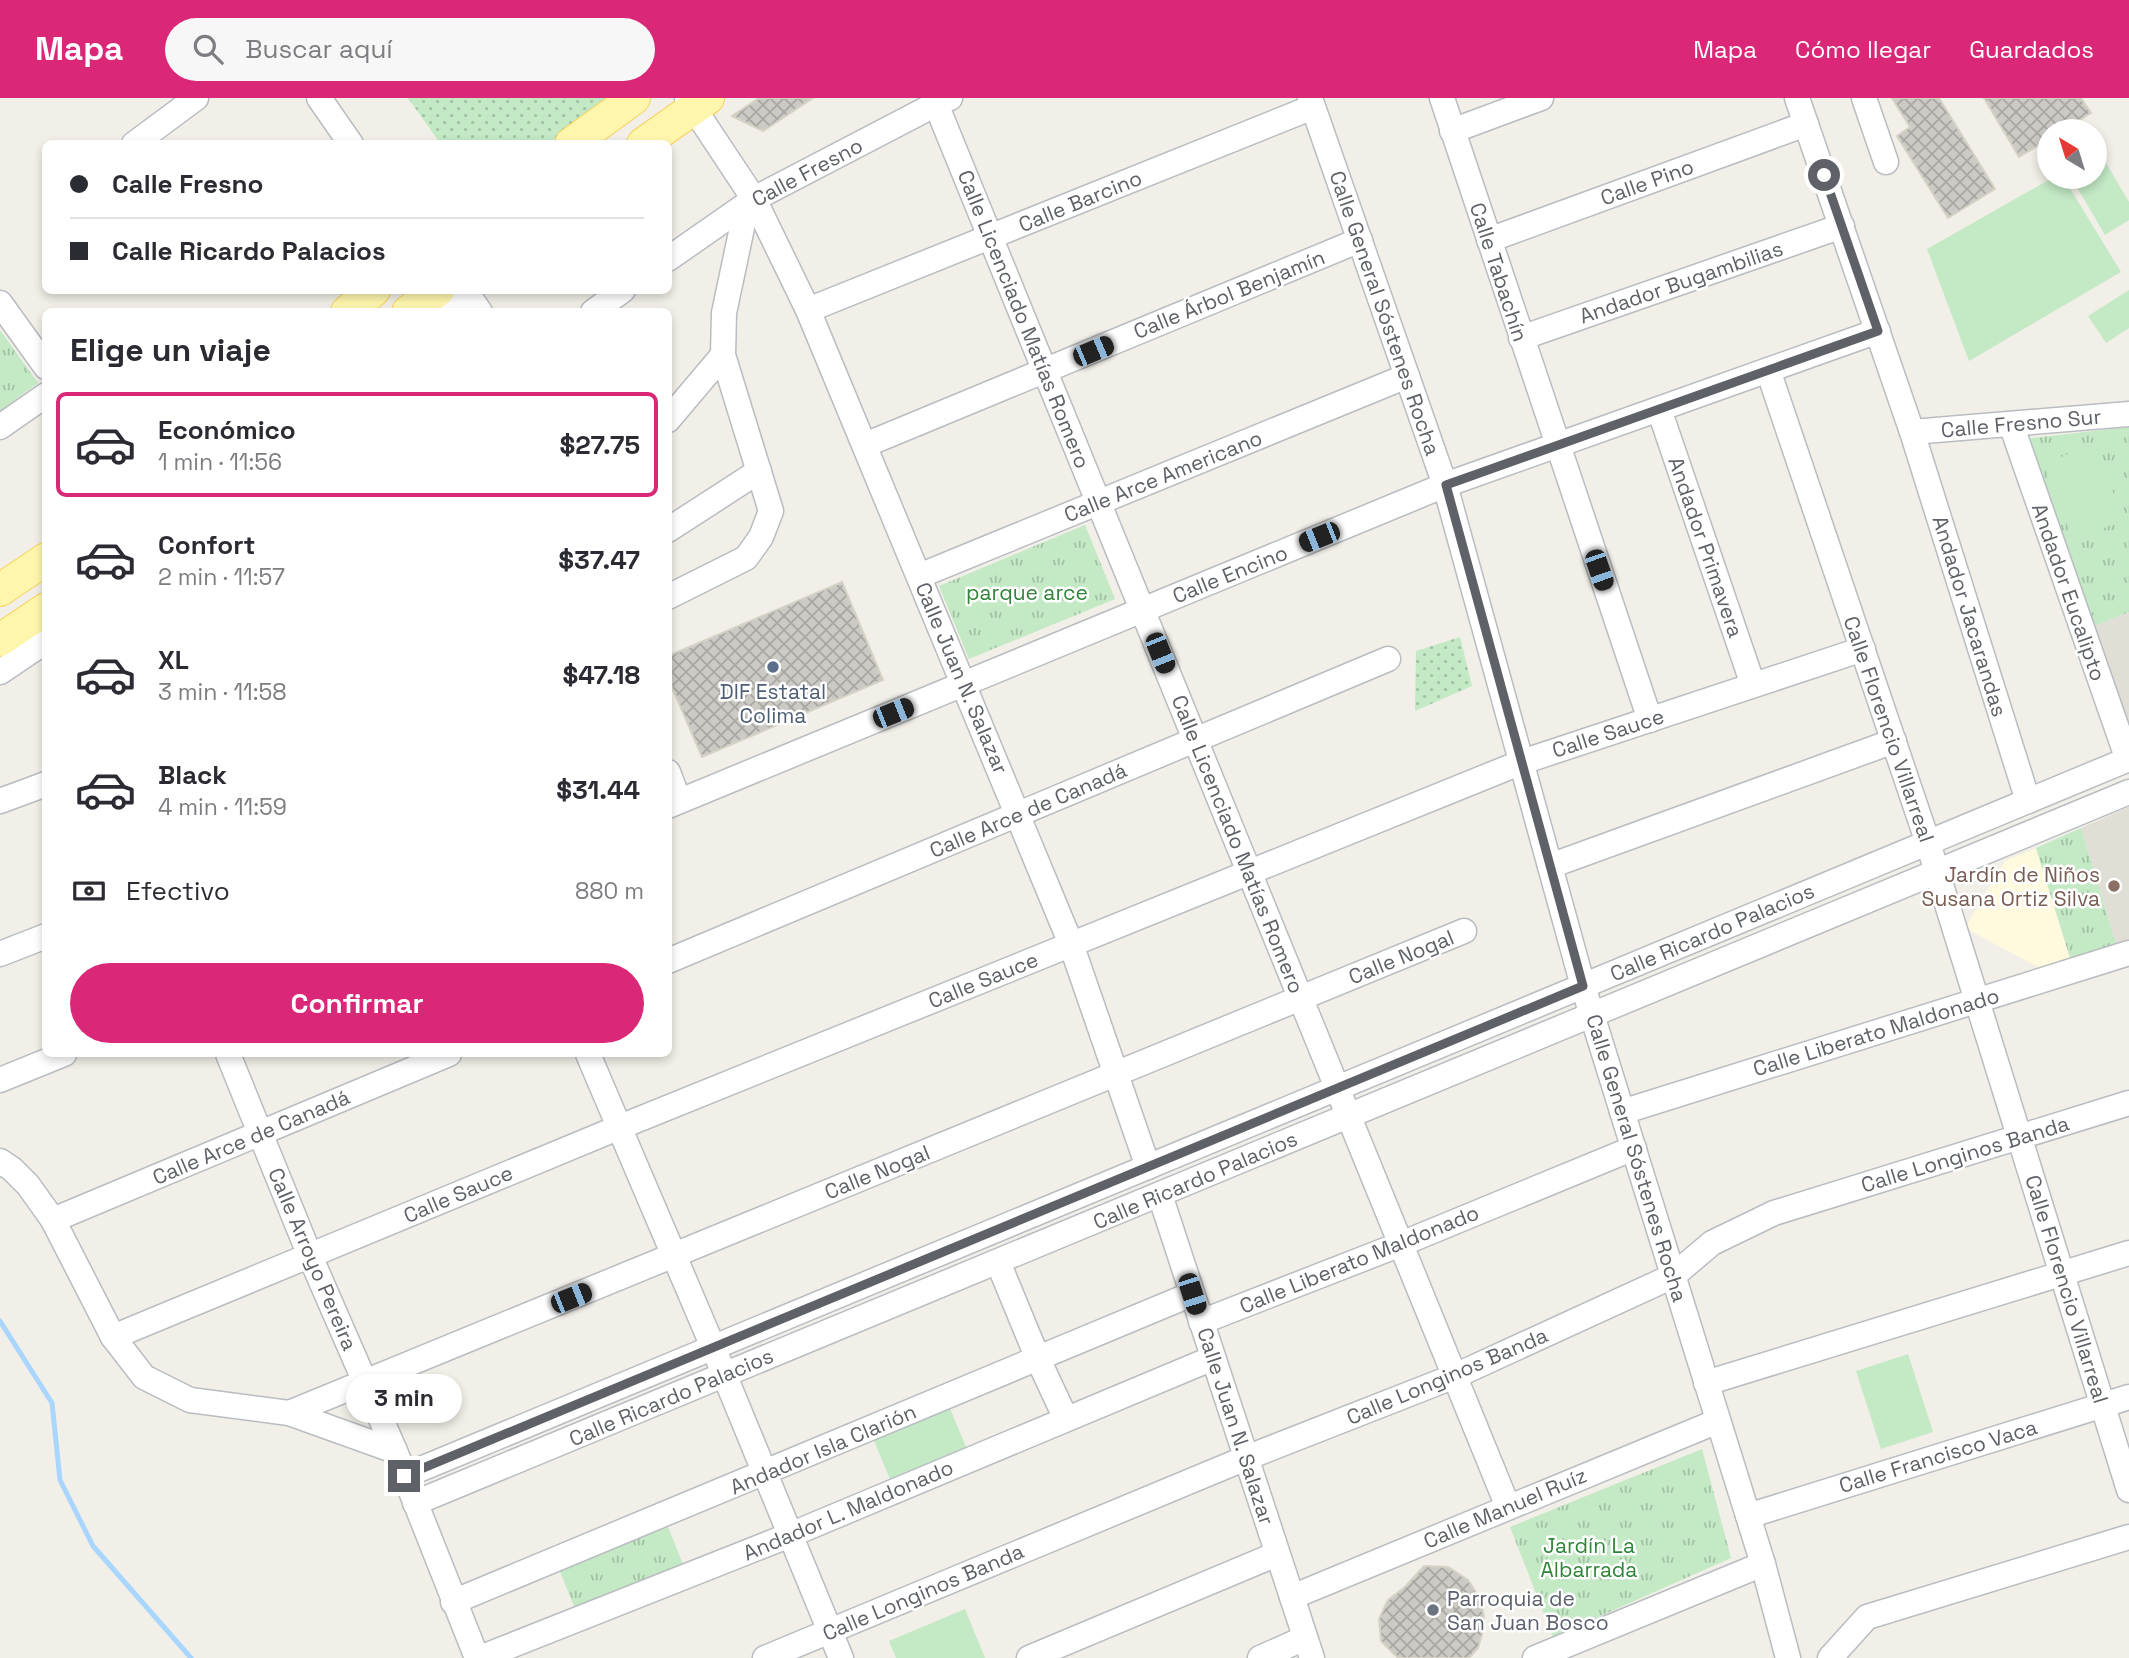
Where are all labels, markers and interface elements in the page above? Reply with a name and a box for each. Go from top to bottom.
search box [165,18,655,81]
text: Mapa [35,28,123,70]
icon: search [189,30,227,68]
text: Buscar aquí [245,32,393,66]
text: Mapa [1693,34,1757,65]
text: Cómo llegar [1795,34,1931,65]
text: Guardados [1969,34,2094,65]
north arrow [2037,119,2107,189]
map controls [2037,119,2107,189]
street label: Calle Fresno [747,131,867,213]
street label: Calle Pino [1597,153,1697,211]
route start [1808,159,1840,191]
street label: Calle Barcino [1014,164,1146,238]
street label: Calle Licenciado Matías Romero [952,166,1096,472]
text: Calle Fresno [112,167,263,201]
street label: Calle General Sóstenes Rocha [1324,167,1446,459]
street label: Calle Tabachín [1464,199,1534,345]
text: Calle Ricardo Palacios [112,234,386,268]
street label: Andador Bugambilias [1576,234,1786,330]
street label: Calle Árbol Benjamín [1129,243,1329,345]
text: Elige un viaje [70,330,271,370]
car [1070,333,1117,369]
street label: Calle Fresno Sur [1940,403,2102,443]
icon: car [74,413,137,476]
text: Económico [158,413,296,447]
street label: Calle Arce Americano [1060,424,1266,528]
text: $27.75 [560,428,640,462]
text: 1 min · 11:56 [158,447,282,477]
street label: Andador Primavera [1662,453,1750,641]
street label: Andador Eucalipto [2026,500,2112,684]
street label: Andador Jacarandas [1927,512,2013,720]
car [1296,519,1343,555]
icon: car [74,528,137,591]
text: Confort [158,528,255,562]
street label: Calle Encino [1168,539,1292,609]
text: $37.47 [558,543,640,577]
car [1583,547,1616,593]
text: 2 min · 11:57 [158,562,285,592]
street label: Calle Juan N. Salazar [909,578,1015,778]
park label: parque arce [966,579,1088,606]
street label: Calle Florencio Villarreal [1838,612,1940,846]
car [1143,630,1178,676]
icon: car [74,643,137,706]
text: XL [158,643,189,677]
text: $47.18 [562,658,640,692]
marker: DIF Estatal Colima [765,659,781,675]
text: 3 min · 11:58 [158,677,287,707]
place label: DIF Estatal Colima [720,678,826,729]
street label: Calle Licenciado Matías Romero [1166,691,1310,997]
car [870,695,917,731]
street label: Calle Sauce [1549,702,1667,764]
street label: Calle Arce de Canadá [925,756,1131,864]
icon: car [74,758,137,821]
text: Black [158,758,227,792]
text: $31.44 [556,773,640,807]
text: 4 min · 11:59 [158,792,287,822]
place label: Jardín de Niños Susana Ortiz Silva [1922,861,2100,912]
icon: cash [70,872,108,910]
text: Efectivo [126,874,230,908]
text: 880 m [575,876,644,906]
street label: Calle Ricardo Palacios [1606,877,1818,987]
marker: Jardín de Niños Susana Ortiz Silva [2106,878,2122,894]
street label: Calle Nogal [1344,924,1458,990]
street label: Calle Sauce [924,946,1042,1014]
button: Confirmar [70,963,644,1043]
street label: Calle Liberato Maldonado [1750,982,2002,1082]
street label: Calle General Sóstenes Rocha [1580,1011,1694,1305]
street label: Calle Arce de Canadá [148,1083,354,1191]
street label: Calle Longinos Banda [1858,1109,2072,1199]
street label: Calle Ricardo Palacios [1089,1125,1301,1235]
street label: Calle Nogal [820,1139,934,1205]
street label: Calle Sauce [399,1159,517,1229]
street label: Calle Arroyo Pereira [262,1164,364,1354]
street label: Calle Florencio Villarreal [2019,1172,2115,1406]
street label: Calle Liberato Maldonado [1235,1199,1483,1319]
car [1176,1271,1209,1317]
car [548,1280,595,1316]
street label: Calle Longinos Banda [1342,1321,1552,1431]
street label: Calle Juan N. Salazar [1191,1324,1281,1528]
street label: Calle Ricardo Palacios [565,1342,777,1452]
callout: 3 min [346,1374,462,1424]
text: 3 min [374,1383,434,1413]
street label: Andador Isla Clarión [726,1398,920,1500]
street label: Calle Francisco Vaca [1836,1413,2040,1499]
street label: Andador L. Maldonado [739,1453,957,1567]
route end [388,1460,420,1492]
street label: Calle Manuel Ruíz [1419,1461,1591,1555]
park label: Jardín La Albarrada [1541,1532,1637,1583]
street label: Calle Longinos Banda [818,1537,1028,1647]
place label: Parroquia de San Juan Bosco [1447,1585,1609,1636]
marker: Parroquia de San Juan Bosco [1425,1602,1441,1618]

